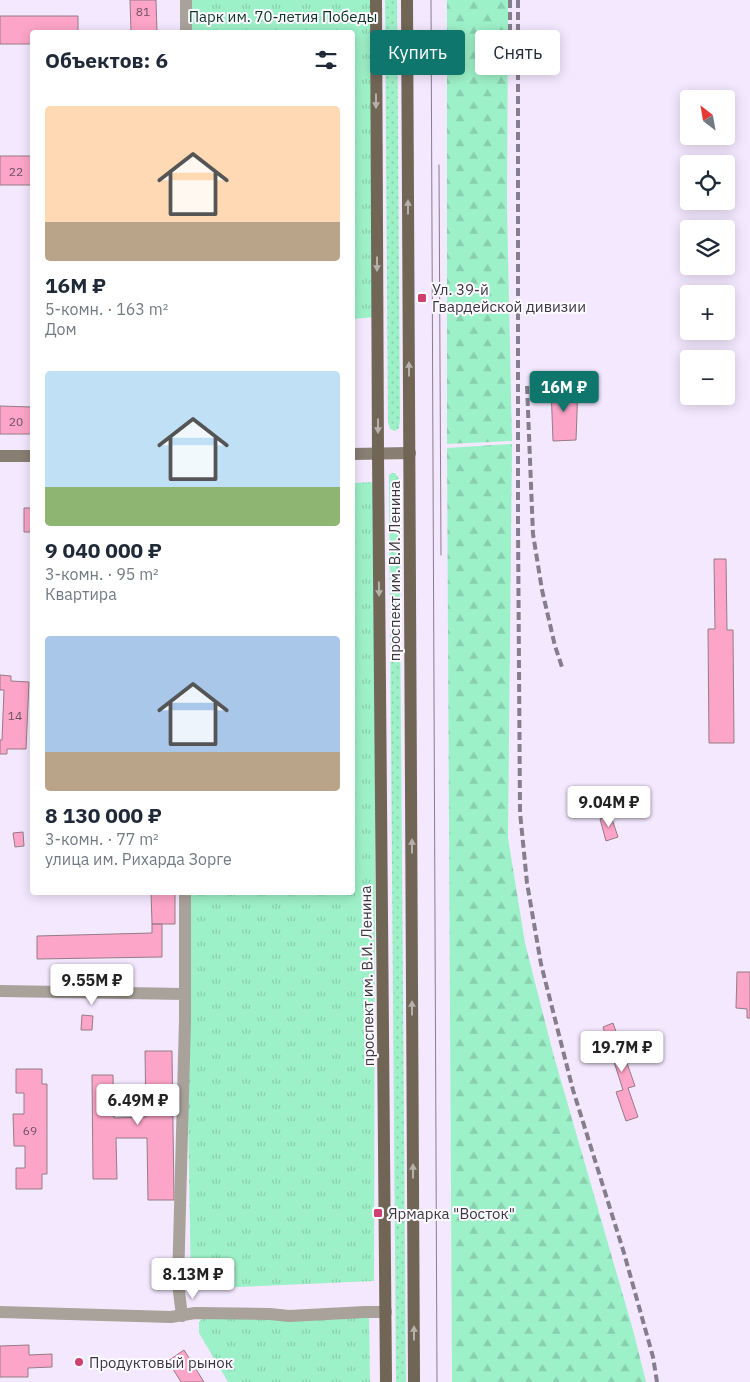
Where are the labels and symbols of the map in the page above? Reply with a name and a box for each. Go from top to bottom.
house number: 81 [136,4,150,19]
park label: Парк им. 70-летия Победы [189,7,377,26]
north arrow [680,90,735,145]
one-way arrow [372,93,380,109]
house number: 22 [9,164,23,179]
one-way arrow [404,199,412,215]
one-way arrow [373,256,381,272]
place label: Ул. 39-й Гвардейской дивизии [432,280,586,316]
marker: Ул. 39-й Гвардейской дивизии [416,292,428,304]
one-way arrow [405,361,413,377]
pin: 16M ₽ [529,370,599,413]
house number: 20 [9,414,23,429]
one-way arrow [374,418,382,434]
street label: проспект им. В.И. Ленина [385,481,404,661]
one-way arrow [375,581,383,597]
house number: 14 [8,708,22,723]
pin: 9.04M ₽ [563,786,655,828]
one-way arrow [408,838,416,854]
street label: проспект им. В.И. Ленина [356,886,378,1066]
pin: 9.55M ₽ [46,964,138,1006]
one-way arrow [408,1000,416,1016]
pin: 19.7M ₽ [576,1030,668,1073]
pin: 6.49M ₽ [92,1084,184,1126]
house number: 69 [23,1123,37,1138]
one-way arrow [409,1163,417,1179]
place label: Ярмарка "Восток" [388,1204,515,1223]
marker: Ярмарка "Восток" [372,1207,384,1219]
pin: 8.13M ₽ [147,1258,239,1300]
one-way arrow [410,1325,418,1341]
place label: Продуктовый рынок [89,1353,233,1372]
marker: Продуктовый рынок [73,1356,85,1368]

